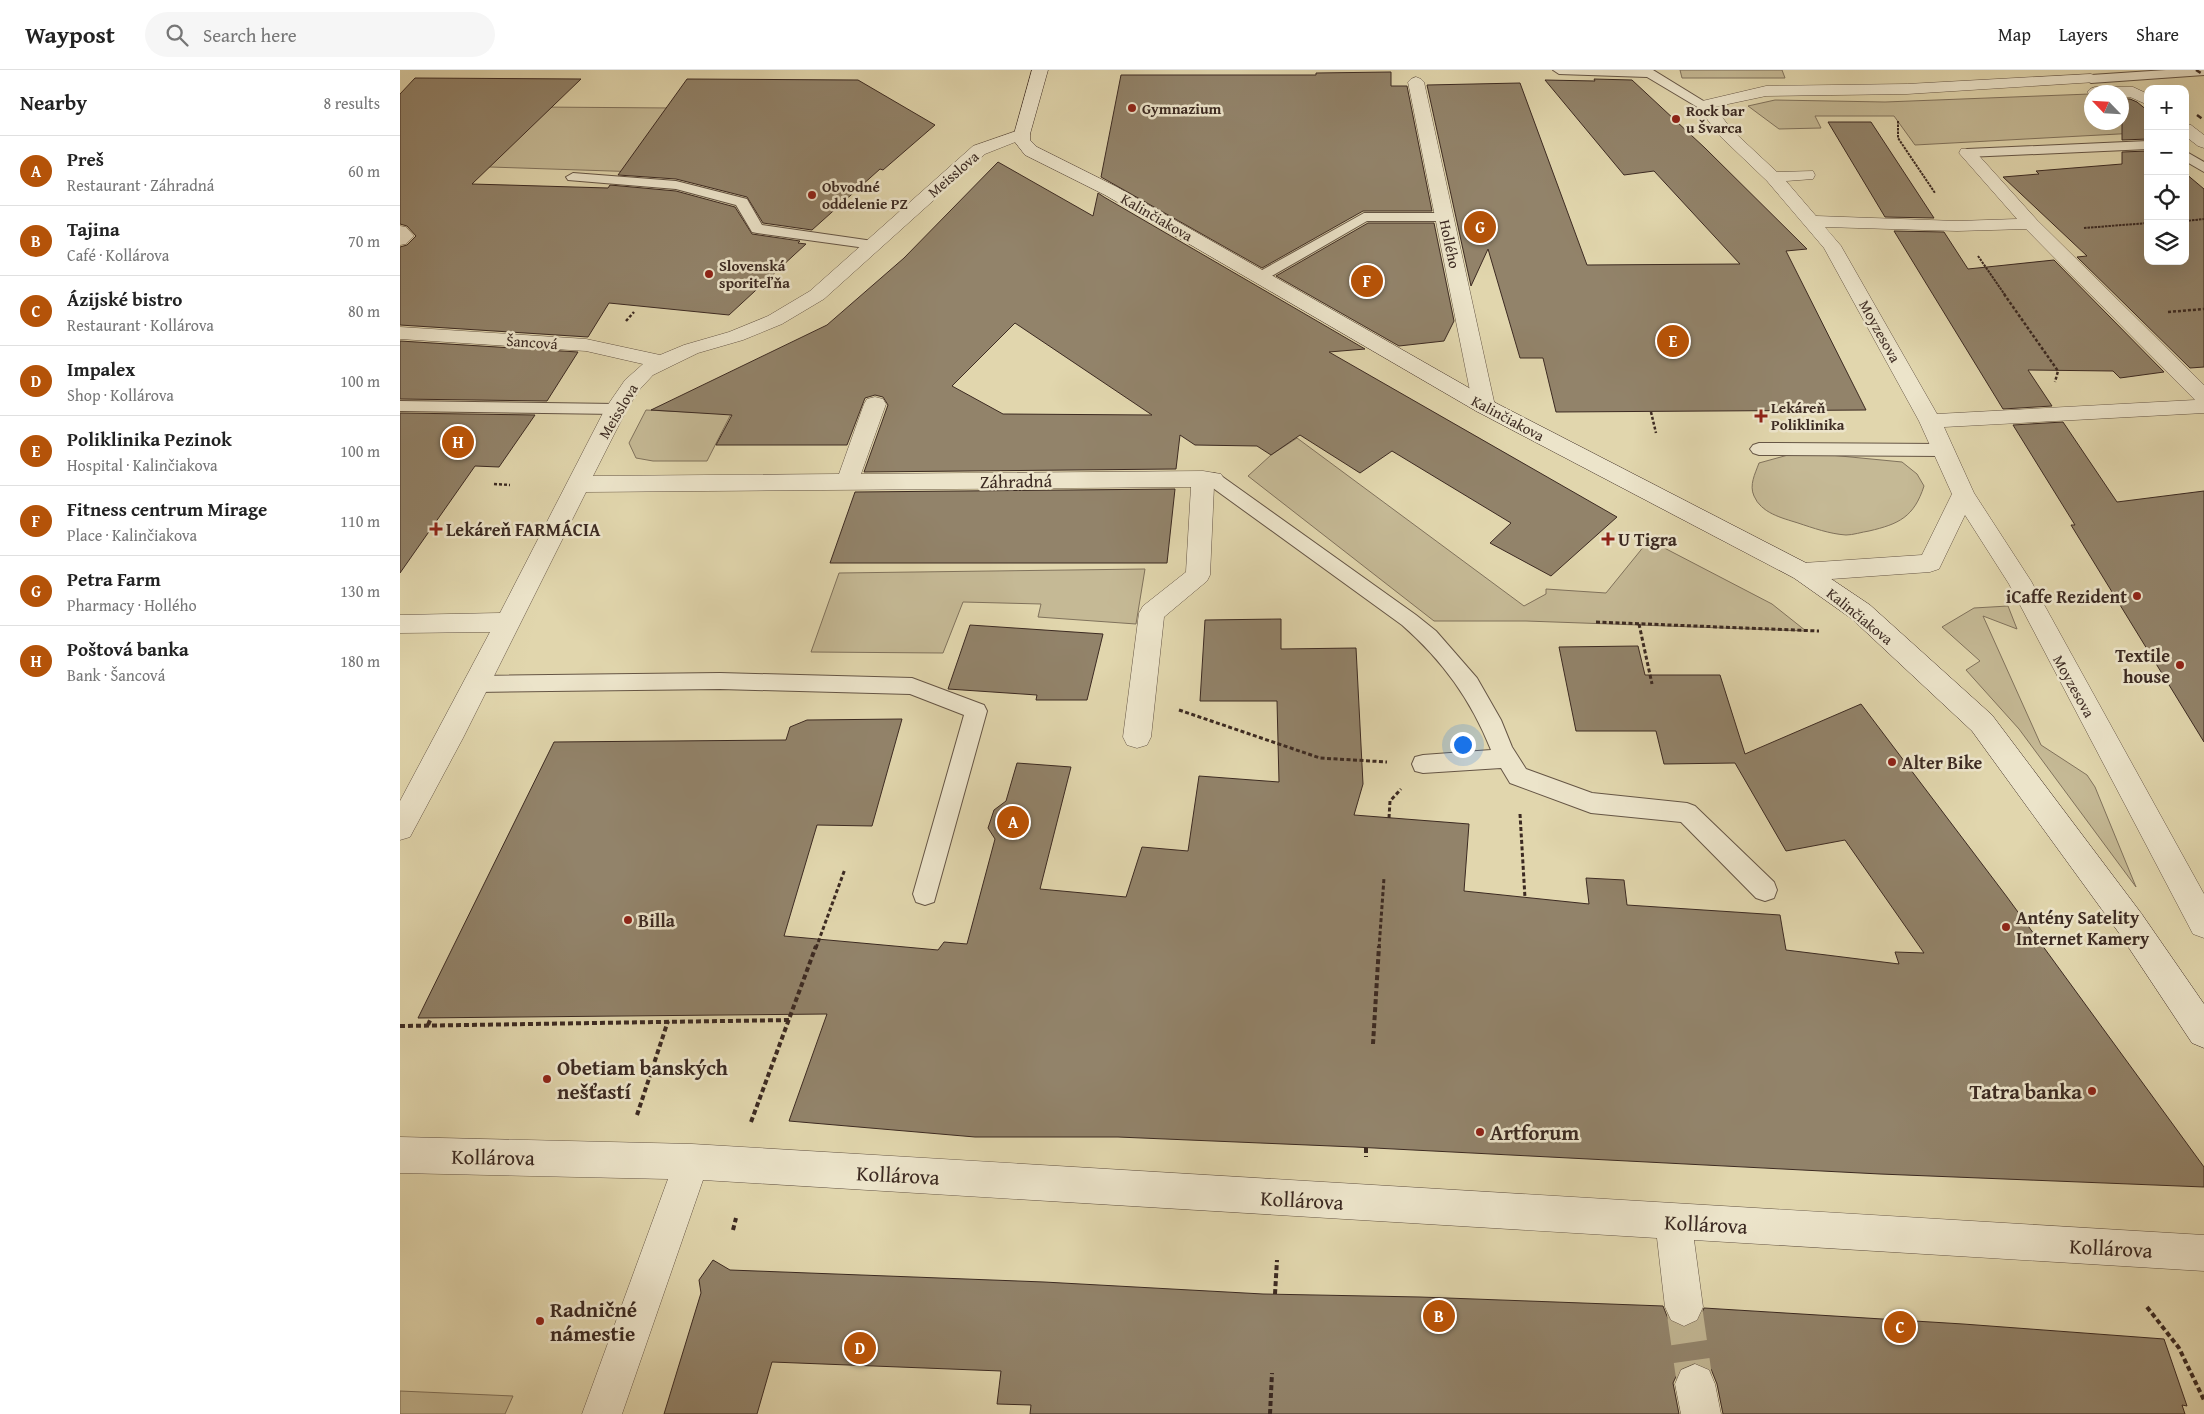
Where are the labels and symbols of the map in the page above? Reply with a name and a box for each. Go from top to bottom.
north arrow [2084,85,2129,130]
place label: Gymnazium [1142,98,1222,119]
place label: Rock bar u Švarca [1686,100,1745,138]
marker: Gymnazium [1126,102,1138,114]
marker: Rock bar u Švarca [1670,113,1682,125]
street label: Meisslova [923,146,983,202]
place label: Obvodné oddelenie PZ [822,176,908,214]
street label: Kalinčiakova [1117,188,1197,246]
marker: Obvodné oddelenie PZ [806,189,818,201]
pin: G [1464,208,1496,246]
street label: Hollého [1435,218,1465,271]
place label: Slovenská sporiteľňa [719,255,790,293]
pin: F [1351,262,1383,300]
marker: Slovenská sporiteľňa [703,268,715,280]
street label: Moyzesova [1854,296,1906,366]
pin: E [1657,322,1689,360]
street label: Šancová [506,330,558,354]
street label: Meisslova [593,379,643,443]
street label: Kalinčiakova [1468,390,1548,446]
place label: Lekáreň Poliklinika [1771,397,1845,435]
marker: Lekáreň Poliklinika [1755,410,1767,422]
pin: H [442,423,474,461]
street label: Záhradná [980,467,1053,495]
place label: Lekáreň FARMÁCIA [446,516,601,543]
marker: Lekáreň FARMÁCIA [430,523,442,535]
place label: U Tigra [1618,526,1678,553]
marker: U Tigra [1602,533,1614,545]
street label: Kalinčiakova [1822,583,1898,649]
place label: iCaffe Rezident [2006,583,2127,610]
marker: iCaffe Rezident [2131,590,2143,602]
place label: Textile house [2115,642,2170,690]
street label: Moyzesova [2048,651,2100,721]
marker: Textile house [2174,659,2186,671]
your location [1450,732,1476,758]
place label: Alter Bike [1902,749,1983,776]
marker: Alter Bike [1886,756,1898,768]
pin: A [997,803,1029,841]
place label: Antény Satelity Internet Kamery [2016,904,2150,952]
place label: Billa [638,907,676,934]
marker: Billa [622,914,634,926]
marker: Antény Satelity Internet Kamery [2000,921,2012,933]
place label: Obetiam banských nešťastí [557,1052,729,1107]
marker: Obetiam banských nešťastí [541,1073,553,1085]
place label: Tatra banka [1970,1076,2082,1107]
marker: Tatra banka [2086,1085,2098,1097]
place label: Artforum [1490,1117,1579,1148]
marker: Artforum [1474,1126,1486,1138]
street label: Kollárova [451,1141,535,1173]
street label: Kollárova [856,1157,941,1193]
street label: Kollárova [1260,1182,1345,1218]
street label: Kollárova [1664,1206,1749,1242]
street label: Kollárova [2069,1230,2154,1266]
place label: Radničné námestie [550,1294,637,1349]
pin: B [1423,1297,1455,1335]
pin: C [1884,1308,1916,1346]
marker: Radničné námestie [534,1315,546,1327]
pin: D [844,1329,876,1367]

